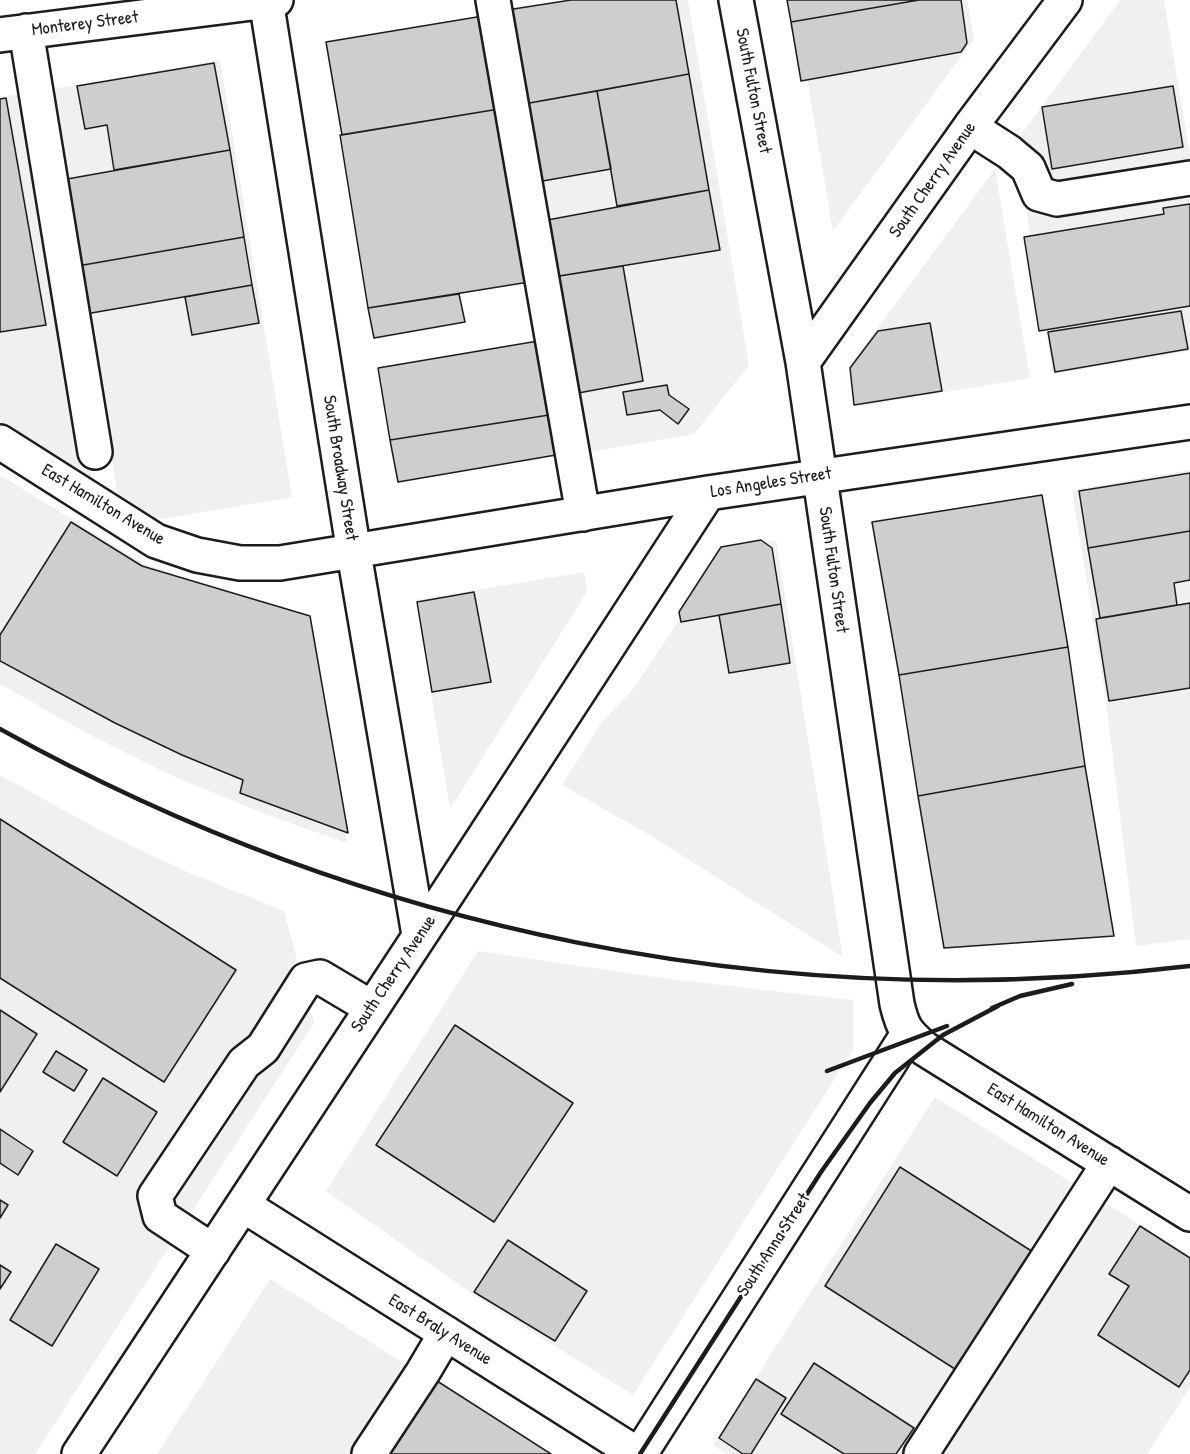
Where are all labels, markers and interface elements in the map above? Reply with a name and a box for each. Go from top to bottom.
street label: Monterey Street [30,7,140,41]
street label: South Fulton Street [730,27,776,155]
street label: South Cherry Avenue [885,118,981,242]
street label: South Broadway Street [318,394,362,542]
street label: East Hamilton Avenue [37,460,169,550]
street label: Los Angeles Street [709,463,833,503]
street label: South Fulton Street [813,506,853,634]
street label: South Cherry Avenue [347,911,441,1037]
street label: East Hamilton Avenue [983,1079,1113,1171]
street label: South Anna Street [733,1189,815,1301]
street label: East Braly Avenue [384,1290,496,1370]

